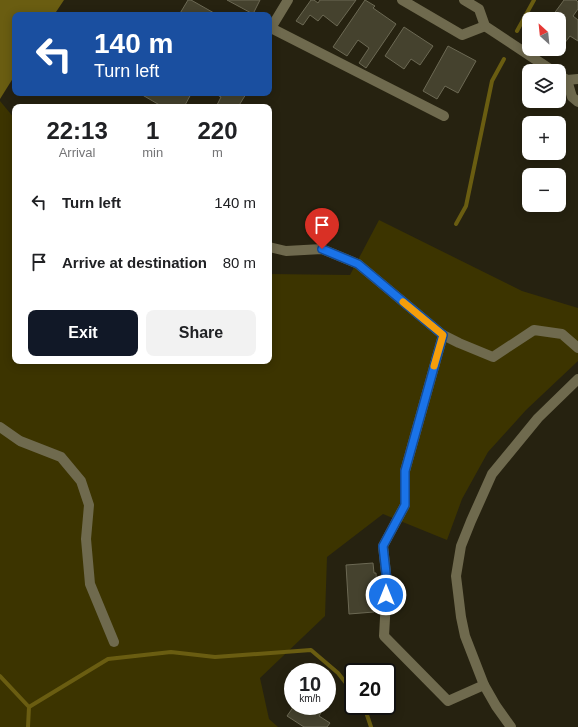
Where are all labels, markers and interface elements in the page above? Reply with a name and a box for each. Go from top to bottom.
north arrow [522,12,566,56]
map controls [522,12,566,212]
icon: left [28,28,80,80]
text: 140 m [94,28,173,59]
text: Turn left [94,61,159,81]
button: layers [522,64,566,108]
button: + [522,116,566,160]
text: 22:13 [46,117,108,144]
text: 1 [146,117,159,144]
text: 220 [198,117,238,144]
text: Arrival [59,145,96,160]
text: min [142,145,163,160]
text: m [212,145,223,160]
button: − [522,168,566,212]
icon: left [28,191,50,213]
text: Turn left [62,194,121,211]
text: 140 m [214,194,256,211]
pin [305,208,339,249]
icon: arrive [311,214,333,236]
icon: arrive [28,251,50,273]
text: Arrive at destination [62,254,207,271]
text: 80 m [223,254,256,271]
button: Exit [28,310,138,356]
button: Share [146,310,256,356]
position arrow [365,574,407,616]
speed limit sign: 20 [344,663,396,715]
text: 10 [299,673,321,695]
text: km/h [299,693,321,704]

